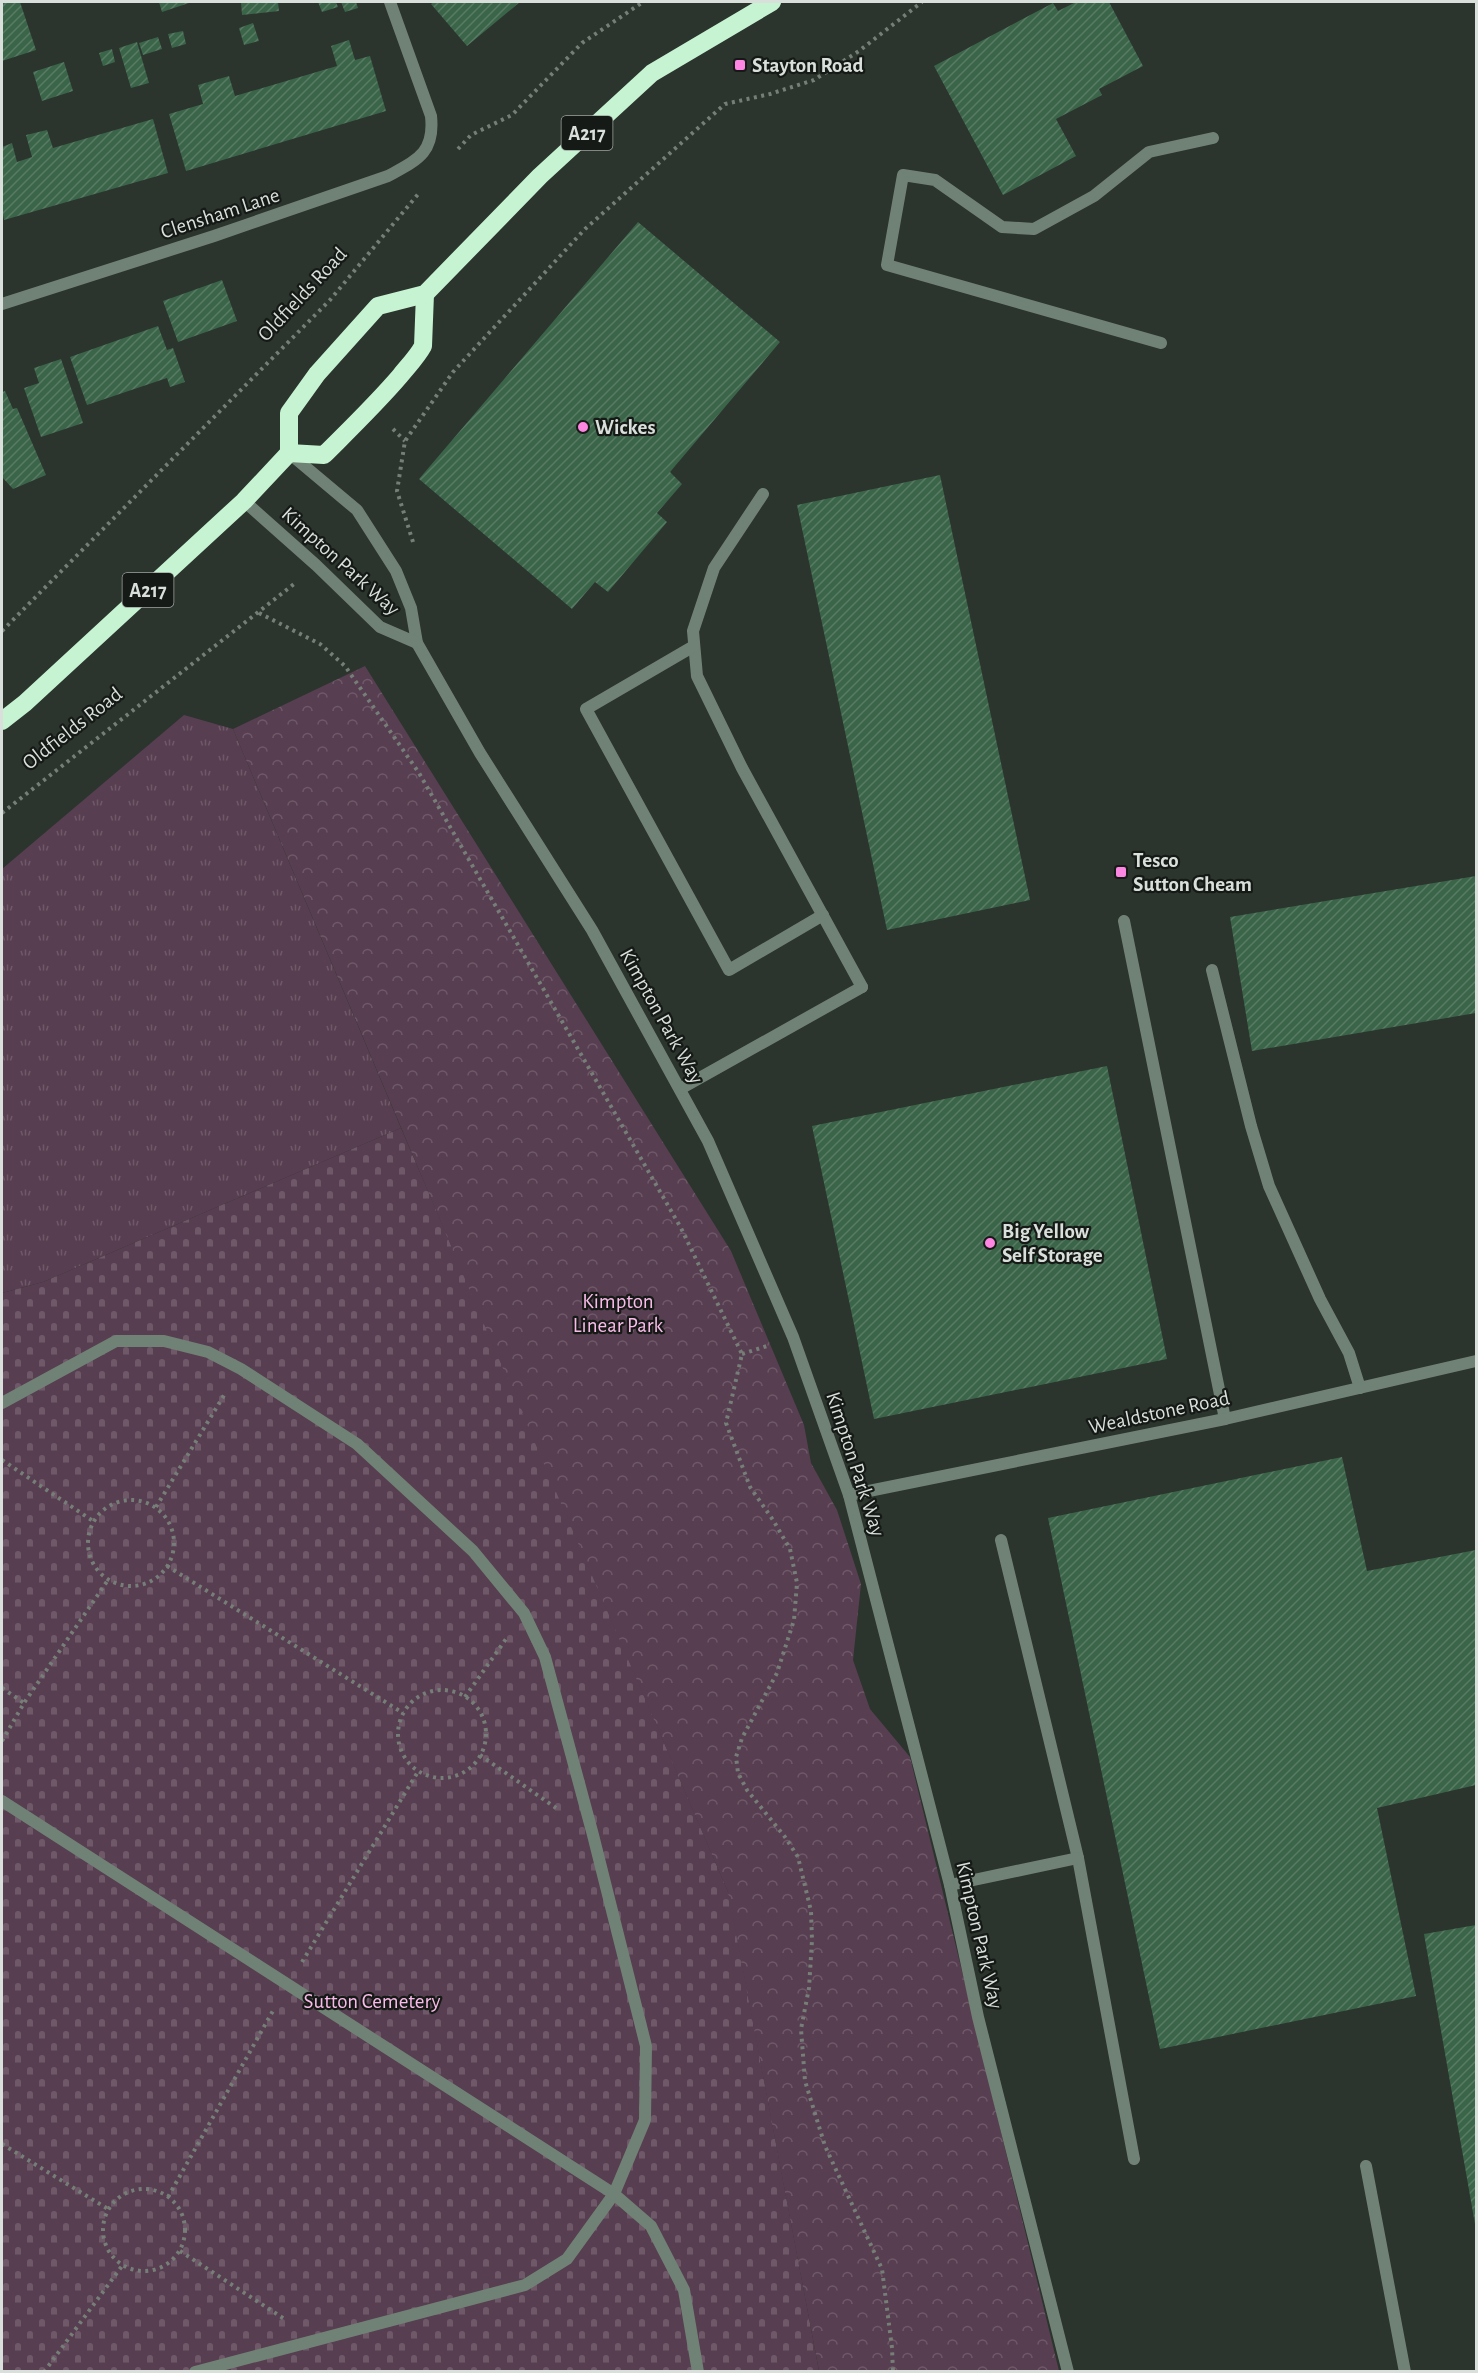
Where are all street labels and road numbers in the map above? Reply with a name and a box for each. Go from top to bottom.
road number: A217 [562,116,612,150]
street label: Clensham Lane [158,184,282,243]
street label: Oldfields Road [254,243,351,345]
street label: Kimpton Park Way [278,503,404,620]
road number: A217 [122,573,174,607]
street label: Oldfields Road [19,683,126,774]
street label: Kimpton Park Way [616,945,707,1087]
street label: Wealdstone Road [1087,1387,1231,1438]
street label: Kimpton Park Way [822,1389,889,1539]
street label: Kimpton Park Way [952,1859,1007,2011]

